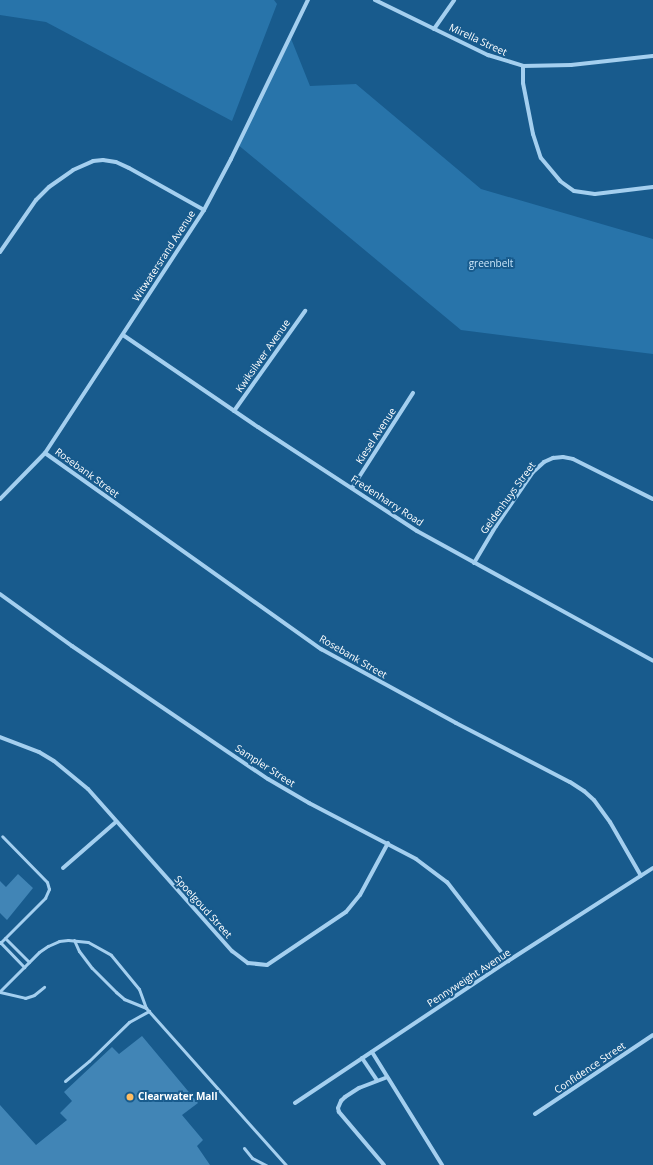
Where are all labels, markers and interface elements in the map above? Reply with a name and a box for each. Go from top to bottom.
street label: Mirella Street [447,21,509,59]
street label: Witwatersrand Avenue [130,208,198,304]
park label: greenbelt [469,258,513,270]
street label: Kwiksilwer Avenue [233,317,293,395]
street label: Kiesel Avenue [353,406,399,466]
street label: Rosebank Street [53,446,121,500]
street label: Geldenhuys Street [478,460,538,536]
street label: Fredenharry Road [348,473,426,529]
street label: Rosebank Street [317,633,389,681]
street label: Sampler Street [233,742,297,790]
street label: Spoelgoud Street [172,873,234,941]
street label: Pennyweight Avenue [425,946,513,1010]
street label: Confidence Street [552,1040,628,1096]
place label: Clearwater Mall [138,1091,217,1103]
marker: Clearwater Mall [125,1092,135,1102]

